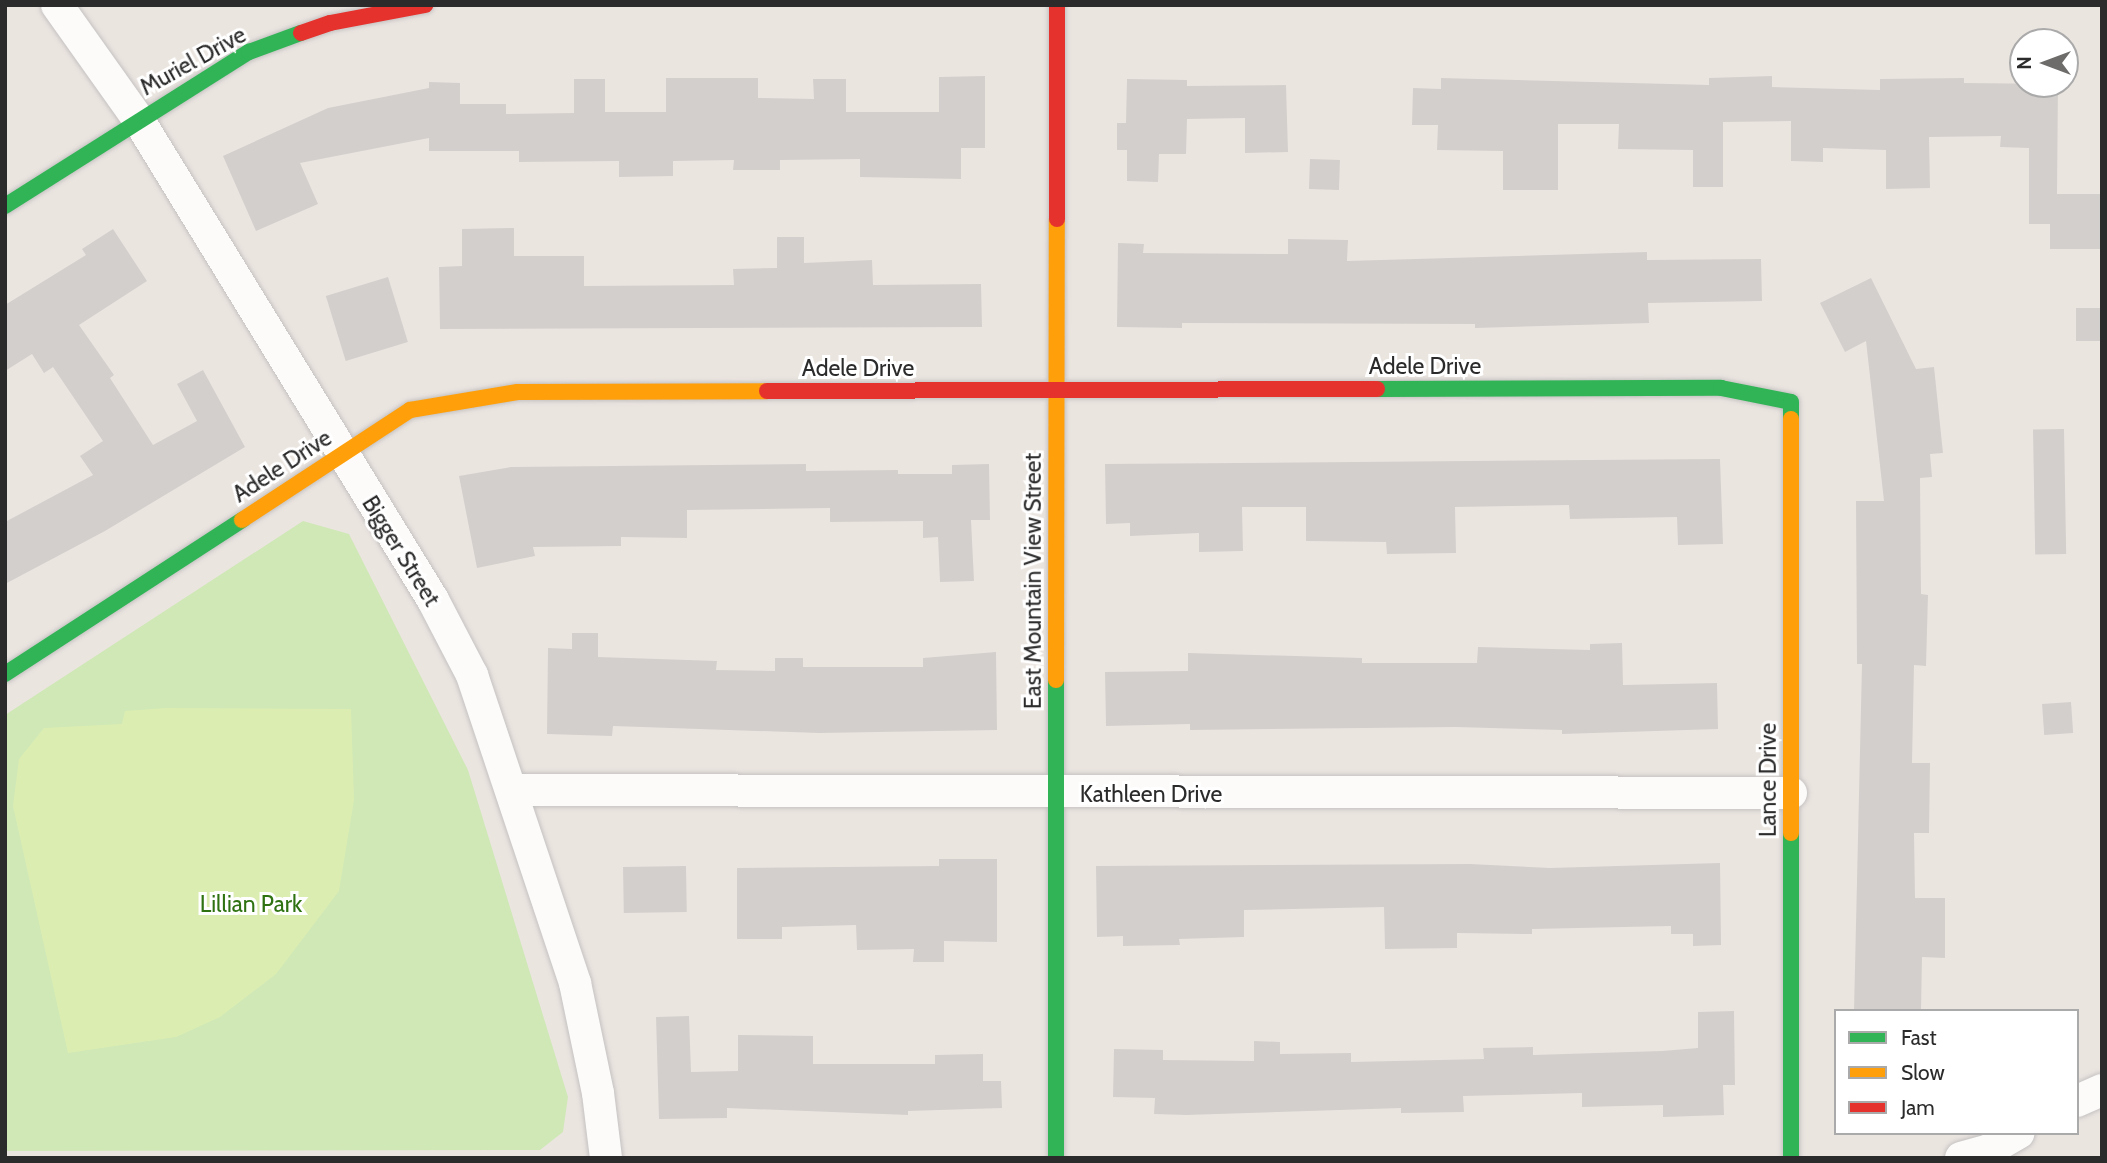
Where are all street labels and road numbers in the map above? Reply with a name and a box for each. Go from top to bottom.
street label: Muriel Drive [135,21,251,101]
street label: Adele Drive [1369,352,1481,380]
street label: Adele Drive [802,354,914,382]
street label: Adele Drive [227,424,337,508]
street label: East Mountain View Street [1019,453,1047,709]
street label: Bigger Street [356,491,446,611]
street label: Lance Drive [1754,723,1782,837]
street label: Kathleen Drive [1080,780,1222,808]

